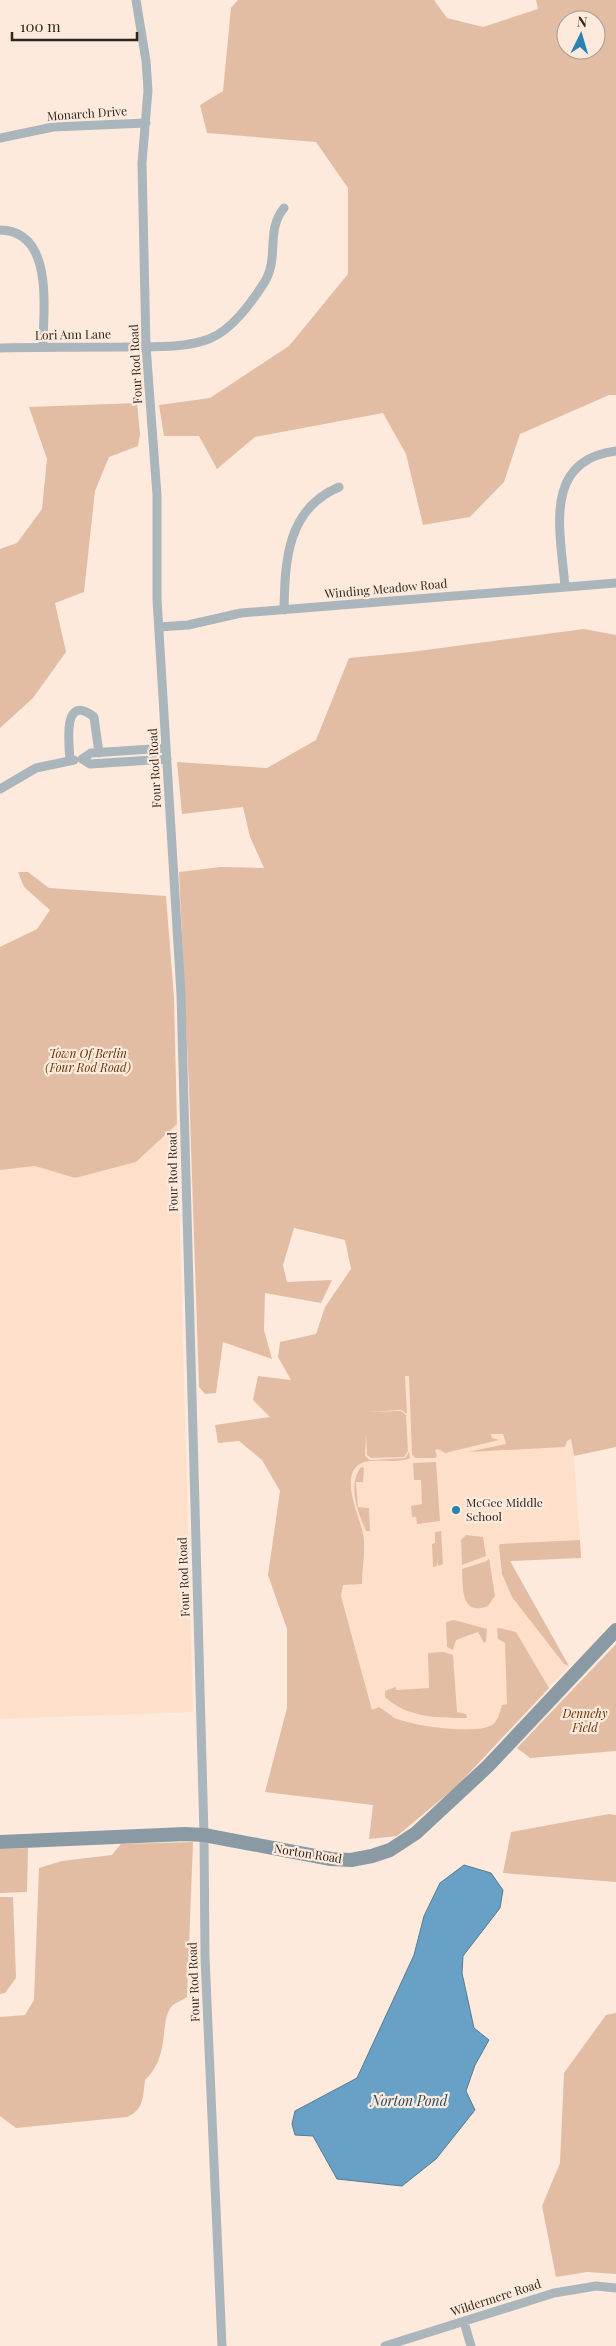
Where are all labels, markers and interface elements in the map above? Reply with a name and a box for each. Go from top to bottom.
scale bar [12,10,138,42]
north arrow [556,10,606,60]
text: N [576,12,588,31]
text: 100 m [20,16,61,36]
street label: Monarch Drive [46,102,128,124]
street label: Four Rod Road [125,324,145,404]
street label: Lori Ann Lane [35,325,111,343]
street label: Winding Meadow Road [323,575,448,601]
street label: Four Rod Road [144,728,164,808]
park label: Town Of Berlin (Four Rod Road) [45,1045,131,1075]
street label: Four Rod Road [163,1132,181,1212]
place label: McGee Middle School [466,1494,543,1524]
marker: McGee Middle School [450,1504,462,1516]
street label: Four Rod Road [174,1537,192,1617]
park label: Dennehy Field [561,1705,608,1735]
street label: Norton Road [273,1840,343,1866]
street label: Four Rod Road [184,1942,202,2022]
water label: Norton Pond [369,2091,448,2110]
street label: Wildermere Road [448,2275,543,2319]

